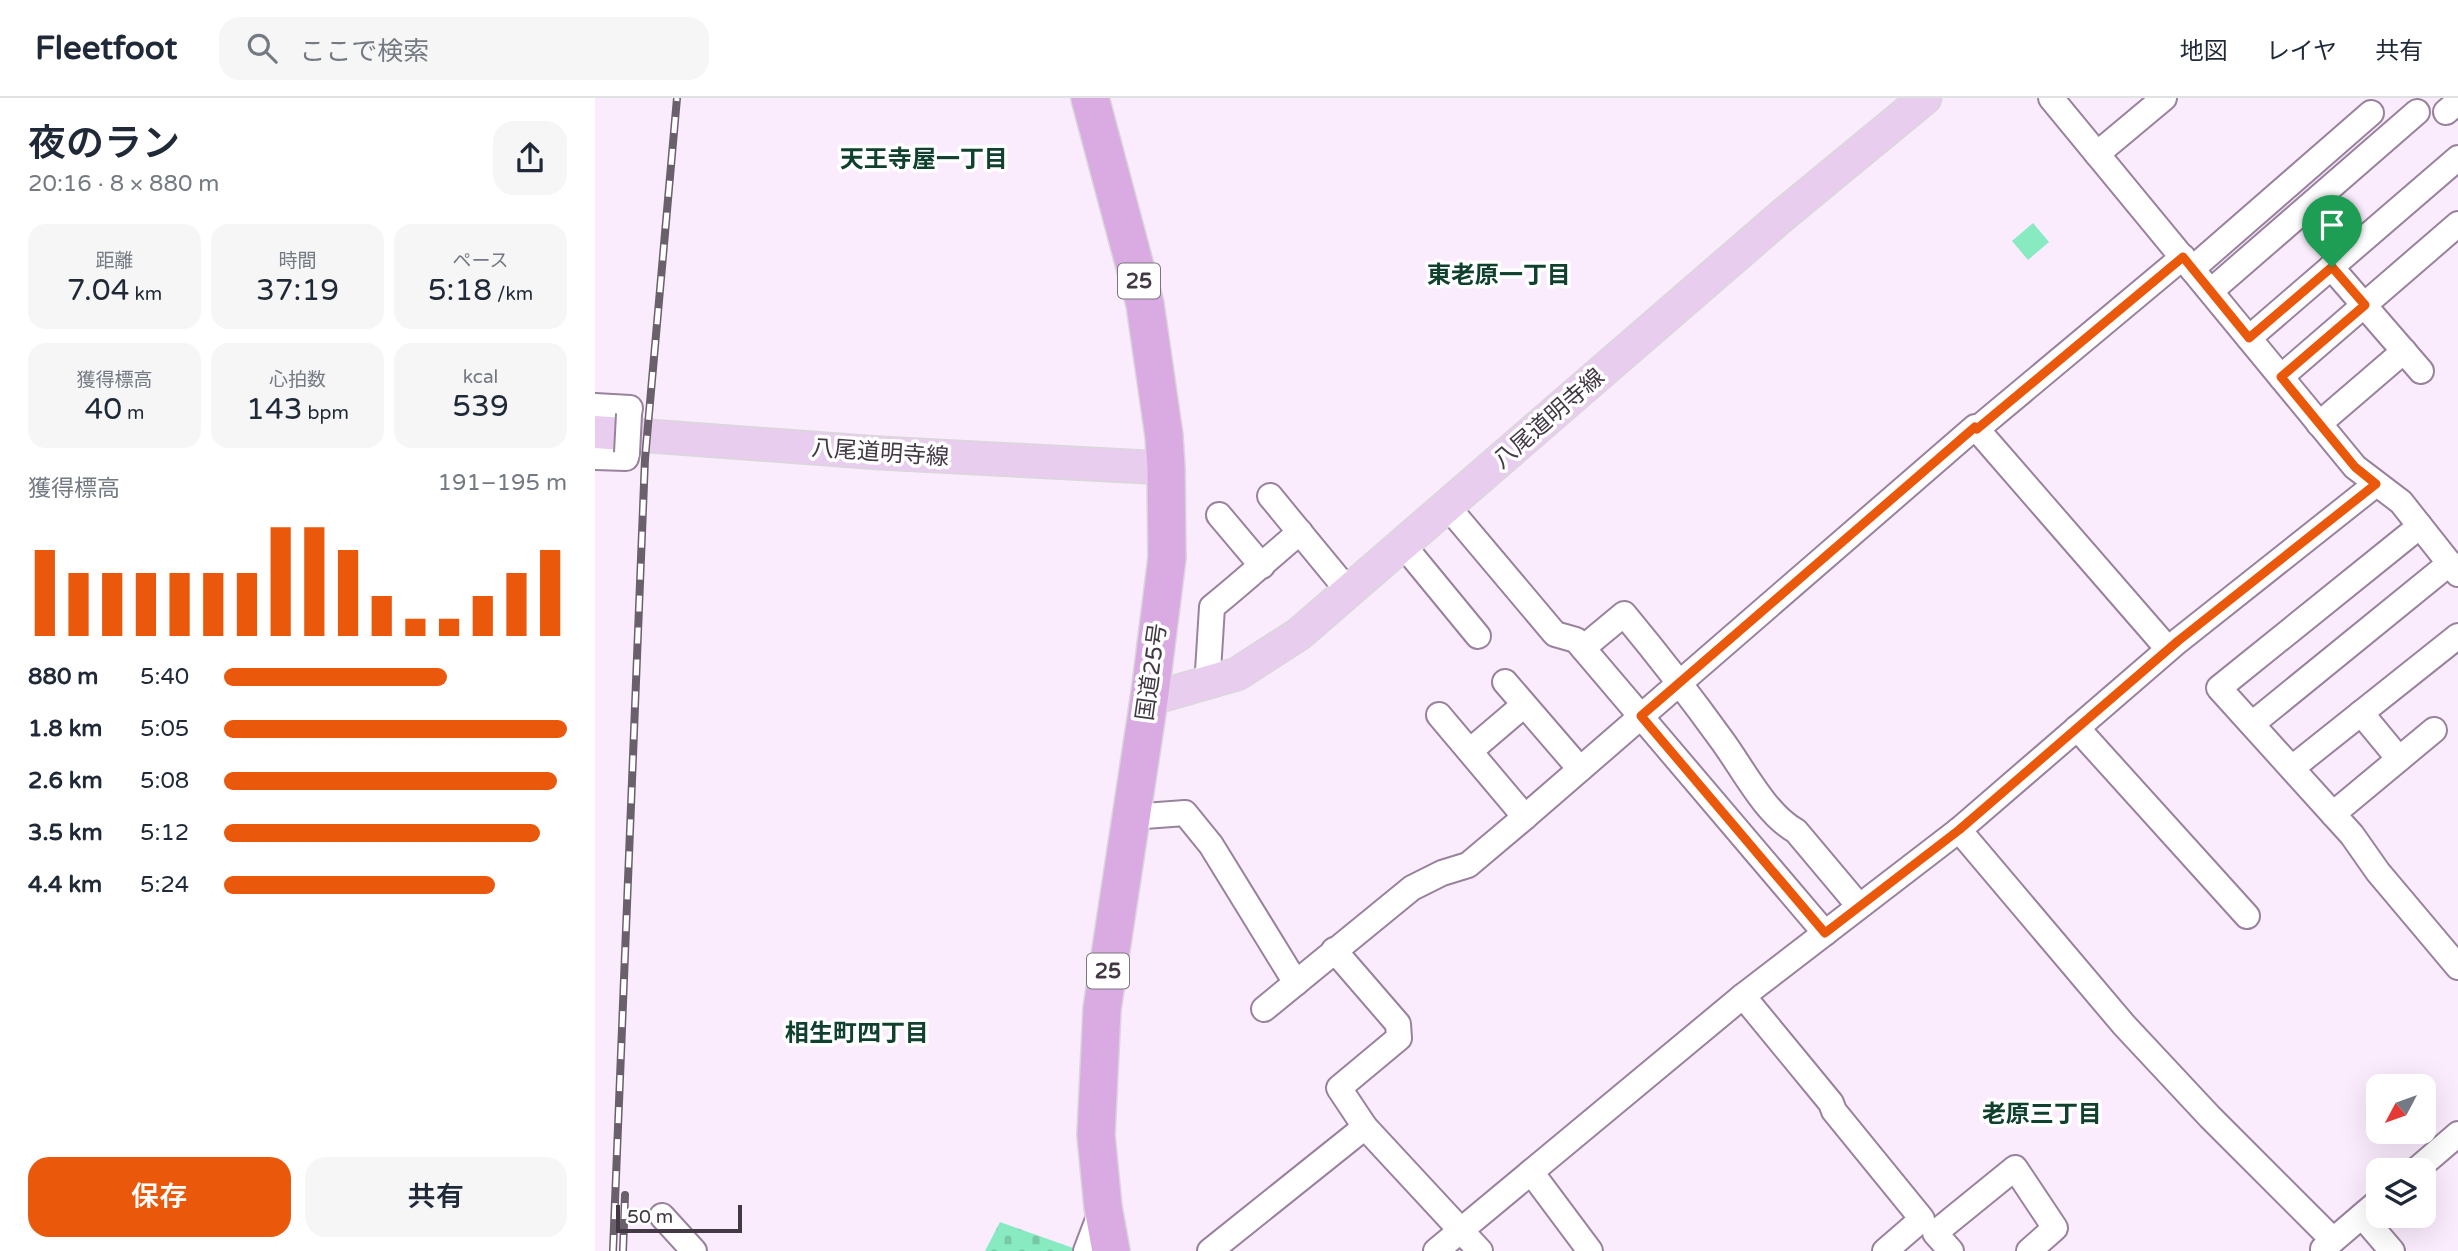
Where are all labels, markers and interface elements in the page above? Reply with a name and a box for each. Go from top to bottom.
search box [219,17,709,80]
text: Fleetfoot [35,29,177,68]
icon: search [243,29,281,67]
text: ここで検索 [299,36,429,67]
text: 地図 [2180,37,2228,66]
text: レイヤ [2266,37,2337,66]
text: 共有 [2375,37,2423,66]
text: 夜のラン [28,121,180,167]
button: share [493,121,567,195]
district label: 天王寺屋一丁目 [840,145,1008,174]
text: 20:16 · 8 × 880 m [28,170,219,198]
pin [2302,195,2362,267]
icon: arrive [2313,206,2351,244]
text: 距離 [95,250,134,272]
text: 時間 [278,250,317,272]
text: ペース [452,250,509,272]
district label: 東老原一丁目 [1427,261,1571,290]
road number: 25 [1118,264,1160,298]
text: 7.04 [67,272,130,309]
text: 37:19 [256,272,339,309]
text: 5:18 [428,272,492,309]
text: km [130,283,162,305]
text: /km [492,283,533,305]
street label: 八尾道明寺線 [1488,363,1610,475]
text: kcal [463,366,498,388]
text: 獲得標高 [76,369,153,391]
text: 心拍数 [269,369,326,391]
text: 539 [452,388,509,425]
text: 40 [84,391,122,428]
text: 143 [246,391,303,428]
text: m [122,402,145,424]
text: bpm [303,402,349,424]
street label: 八尾道明寺線 [810,434,950,472]
text: 191–195 m [438,469,567,497]
text: 獲得標高 [28,475,120,503]
street label: 国道25号 [1131,622,1173,722]
text: 880 m [28,663,98,691]
text: 5:40 [140,663,189,691]
text: 1.8 km [28,715,102,743]
text: 5:05 [140,715,189,743]
text: 2.6 km [28,767,103,795]
text: 5:08 [140,767,189,795]
text: 3.5 km [28,819,103,847]
text: 5:12 [140,819,189,847]
text: 4.4 km [28,871,102,899]
text: 5:24 [140,871,189,899]
road number: 25 [1087,954,1129,988]
district label: 相生町四丁目 [785,1019,929,1048]
north arrow [2366,1074,2436,1144]
map controls [2366,1074,2436,1228]
district label: 老原三丁目 [1982,1100,2102,1129]
button: 保存 [28,1157,291,1237]
button: 共有 [305,1157,567,1237]
button: layers [2366,1158,2436,1228]
scale bar [616,1202,742,1234]
text: 50 m [627,1206,673,1228]

